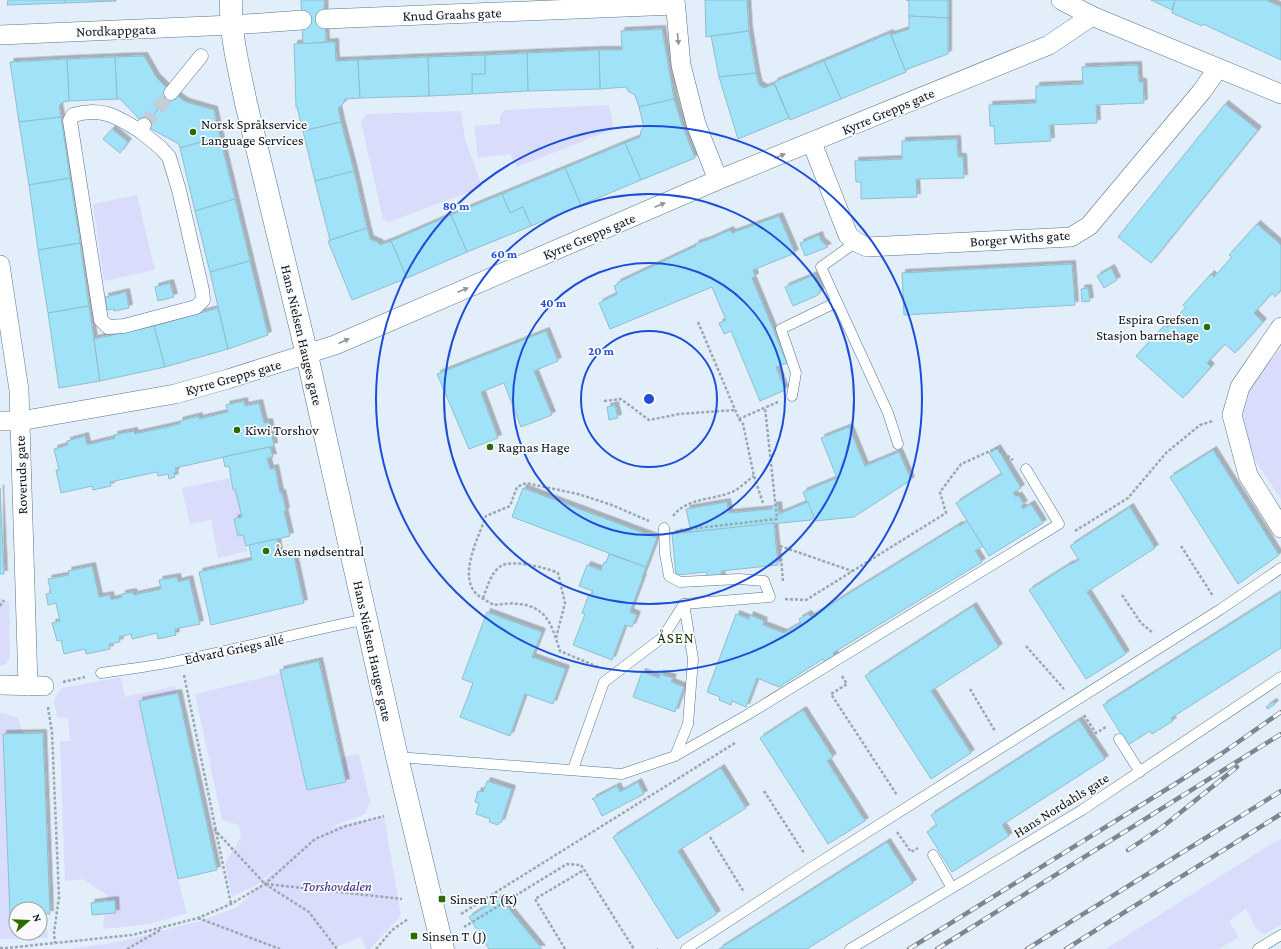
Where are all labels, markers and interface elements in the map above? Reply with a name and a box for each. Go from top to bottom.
street label: Knud Graahs gate [402,4,502,24]
street label: Nordkappgata [76,21,157,39]
one-way arrow [675,33,682,45]
street label: Kyrre Grepps gate [839,84,937,138]
place label: Norsk Språkservice Language Services [201,116,307,148]
marker: Norsk Språkservice Language Services [188,127,198,137]
one-way arrow [774,152,786,158]
text: 80 m [443,199,470,213]
one-way arrow [654,202,666,208]
street label: Kyrre Grepps gate [540,209,638,263]
street label: Borger Withs gate [969,227,1071,249]
text: 60 m [491,247,518,261]
street label: Hans Nielsen Hauges gate [278,263,326,407]
one-way arrow [457,287,469,293]
text: 40 m [540,296,567,310]
place label: Espira Grefsen Stasjon barnehage [1096,311,1199,344]
marker: Espira Grefsen Stasjon barnehage [1202,322,1212,332]
one-way arrow [338,338,349,344]
text: 20 m [588,344,615,358]
street label: Kyrre Grepps gate [183,356,283,398]
centre of rings [642,392,656,406]
place label: Kiwi Torshov [245,422,319,438]
marker: Kiwi Torshov [232,425,242,435]
street label: Roveruds gate [12,435,30,515]
place label: Ragnas Hage [498,439,570,455]
marker: Ragnas Hage [485,442,495,452]
place label: Åsen nødsentral [274,543,365,559]
marker: Åsen nødsentral [261,546,271,556]
street label: Hans Nielsen Hauges gate [350,579,396,723]
district label: ÅSEN [657,629,695,646]
street label: Edvard Griegs allé [183,631,285,667]
street label: Hans Nordahls gate [1011,769,1111,841]
park label: Torshovdalen [302,878,372,894]
place label: Sinsen T (K) [450,891,518,908]
marker: Sinsen T (K) [437,894,447,904]
north arrow [8,901,48,941]
text: N [31,912,45,924]
place label: Sinsen T (J) [422,928,487,945]
marker: Sinsen T (J) [409,931,419,941]

